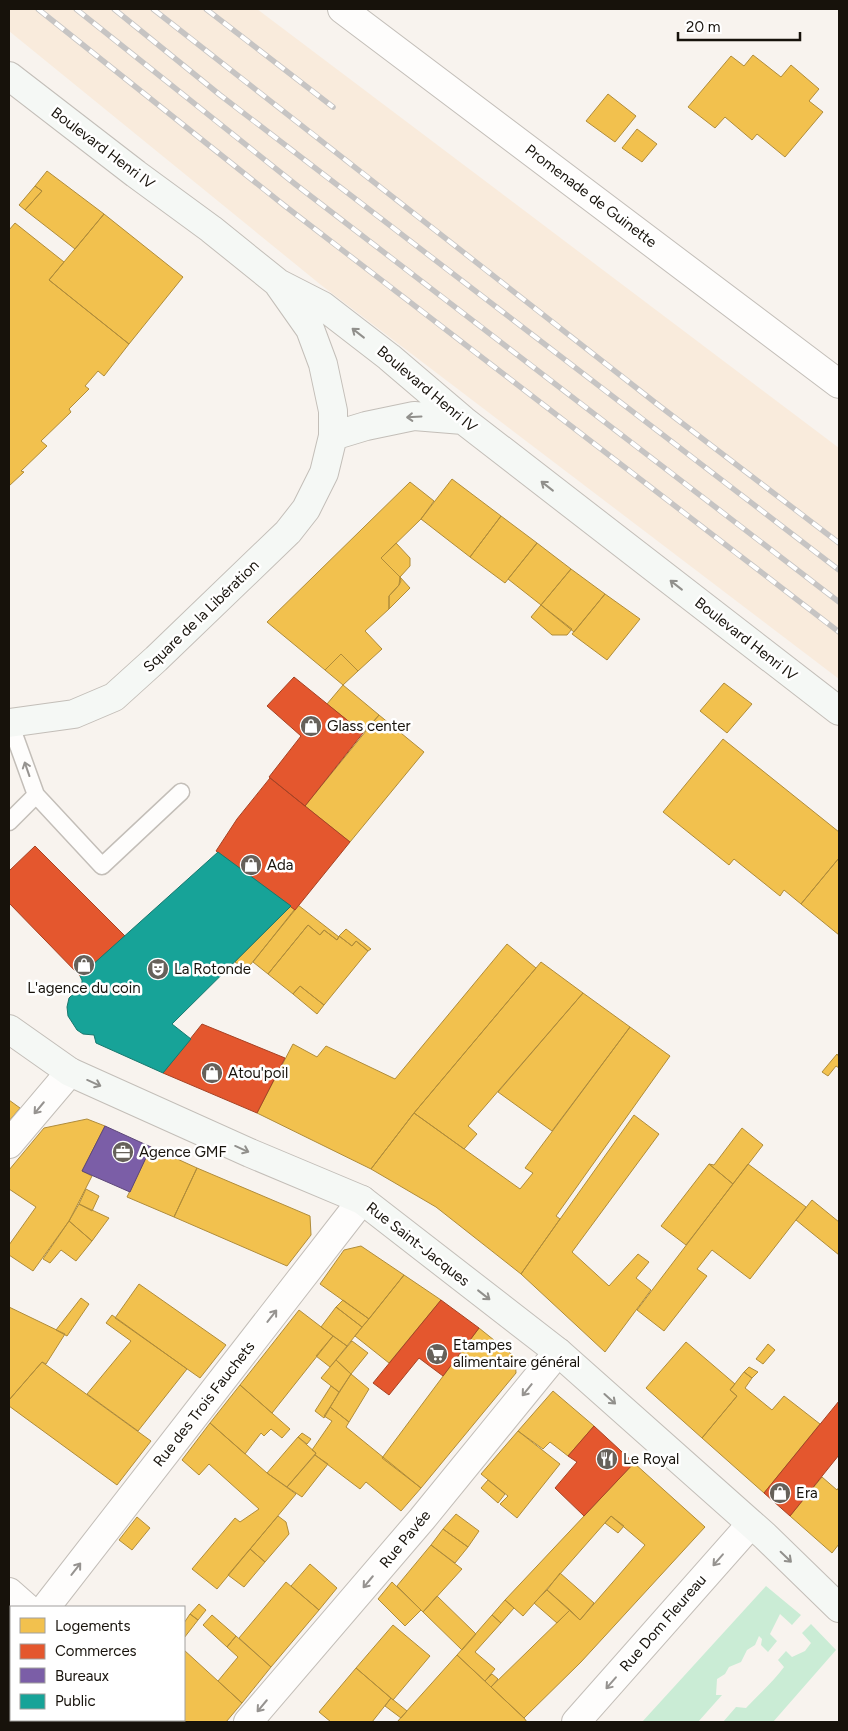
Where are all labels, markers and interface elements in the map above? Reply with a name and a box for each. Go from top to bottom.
scale bar [678,10,800,42]
text: 20 m [686,18,720,36]
street label: Boulevard Henri IV [48,103,159,193]
street label: Promenade de Guinette [522,141,660,251]
one-way arrow [351,328,365,338]
street label: Boulevard Henri IV [373,342,481,436]
one-way arrow [406,413,422,422]
one-way arrow [541,480,554,491]
street label: Square de la Libération [140,556,262,676]
one-way arrow [669,580,683,590]
street label: Boulevard Henri IV [691,593,801,685]
shop icon: Glass center [299,714,323,738]
place label: Glass center [327,717,411,735]
one-way arrow [21,761,31,777]
shop icon: Ada [239,853,263,877]
place label: Ada [267,856,294,874]
shop icon: L'agence du coin [72,953,96,977]
theatre icon: La Rotonde [146,957,170,981]
place label: La Rotonde [174,960,251,978]
place label: L'agence du coin [27,979,141,997]
shop icon: Atou'poil [200,1061,224,1085]
place label: Atou'poil [228,1064,288,1082]
one-way arrow [86,1078,101,1088]
one-way arrow [34,1101,45,1114]
office icon: Agence GMF [111,1140,135,1164]
place label: Agence GMF [139,1143,227,1161]
one-way arrow [234,1145,249,1155]
street label: Rue Saint-Jacques [363,1198,473,1290]
one-way arrow [477,1290,491,1300]
one-way arrow [267,1309,277,1323]
place label: Etampes alimentaire général [453,1336,580,1371]
street label: Rue des Trois Fauchets [149,1338,259,1470]
supermarket icon: Etampes alimentaire général [425,1342,449,1366]
one-way arrow [521,1383,532,1396]
one-way arrow [603,1393,616,1404]
restaurant icon: Le Royal [595,1447,619,1471]
place label: Le Royal [623,1450,679,1468]
shop icon: Era [768,1481,792,1505]
place label: Era [796,1484,818,1502]
street label: Rue Pavée [376,1506,434,1572]
one-way arrow [780,1551,793,1563]
one-way arrow [712,1554,723,1567]
one-way arrow [70,1563,81,1576]
street label: Rue Dom Fleureau [616,1571,710,1675]
one-way arrow [362,1576,373,1589]
legend [10,1606,185,1721]
text: Logements [55,1617,130,1635]
text: Commerces [55,1642,137,1660]
text: Bureaux [55,1667,109,1685]
one-way arrow [605,1676,616,1689]
text: Public [55,1692,96,1710]
one-way arrow [257,1699,268,1712]

